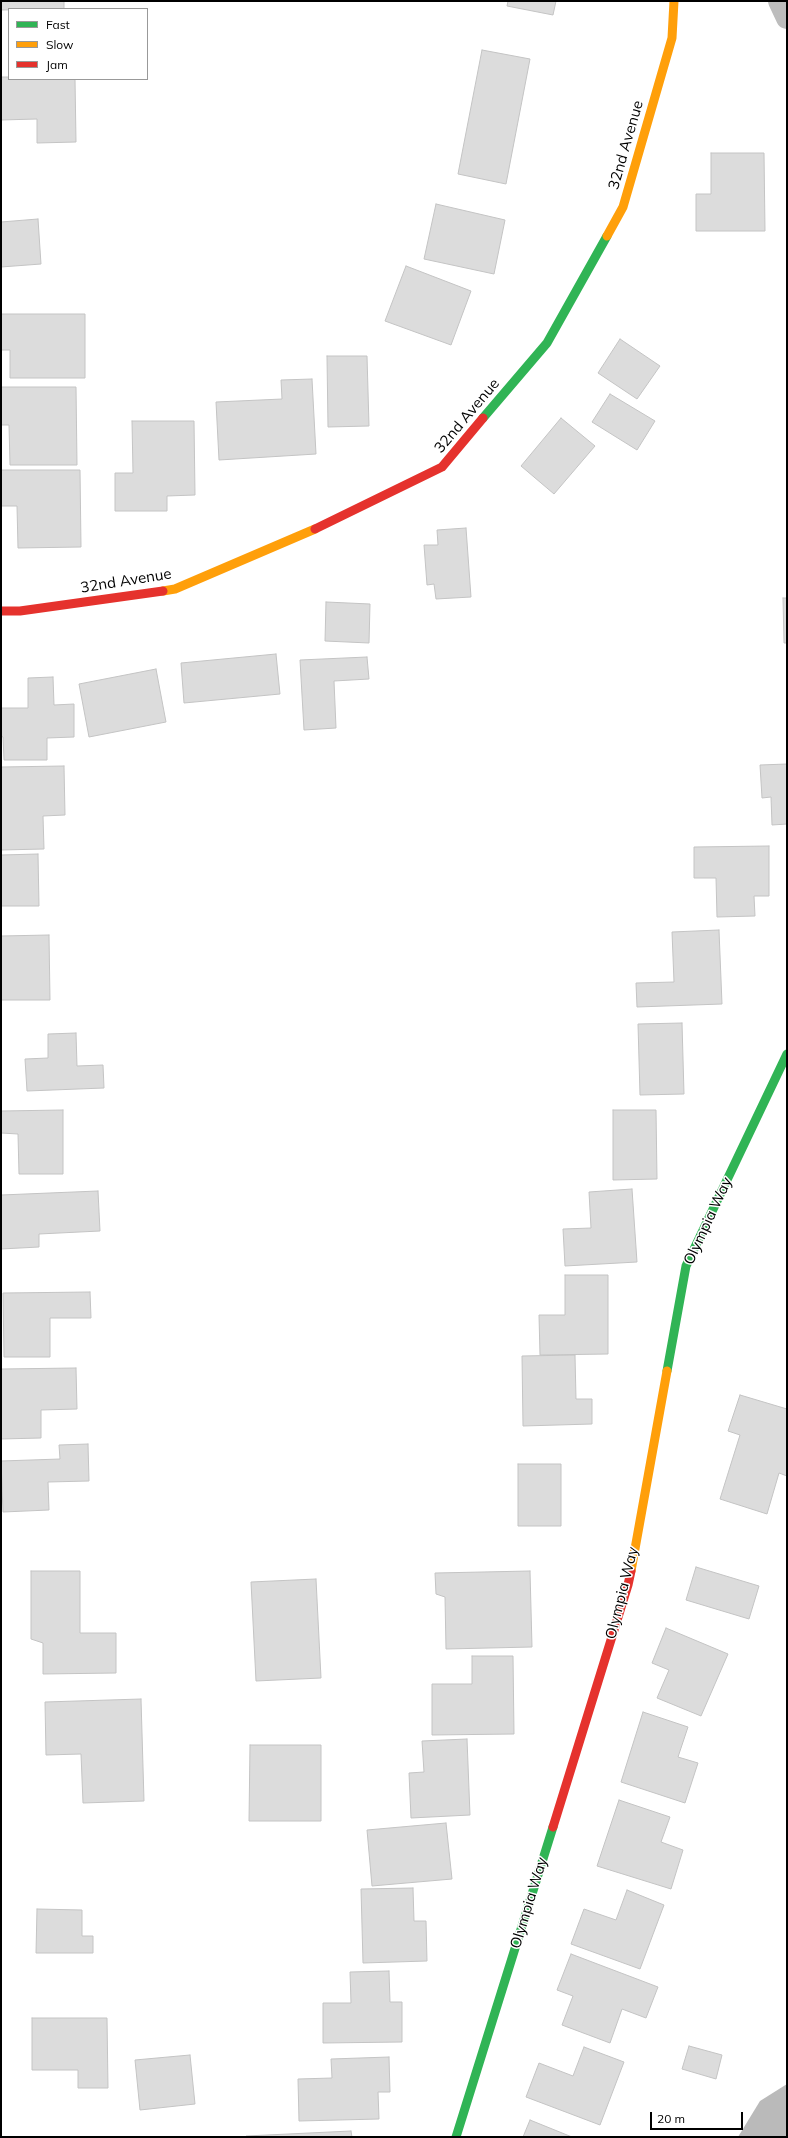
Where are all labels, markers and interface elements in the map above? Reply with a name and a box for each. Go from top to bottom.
legend [8,8,148,80]
text: Fast [46,17,70,32]
text: Slow [46,37,74,52]
text: Jam [46,57,68,72]
street label: 32nd Avenue [605,98,647,192]
street label: 32nd Avenue [431,375,503,457]
street label: 32nd Avenue [79,565,173,597]
street label: Olympia Way [680,1174,736,1268]
street label: Olympia Way [602,1545,642,1641]
street label: Olympia Way [507,1855,551,1951]
scale bar [652,2104,745,2130]
text: 20 m [657,2111,685,2126]

